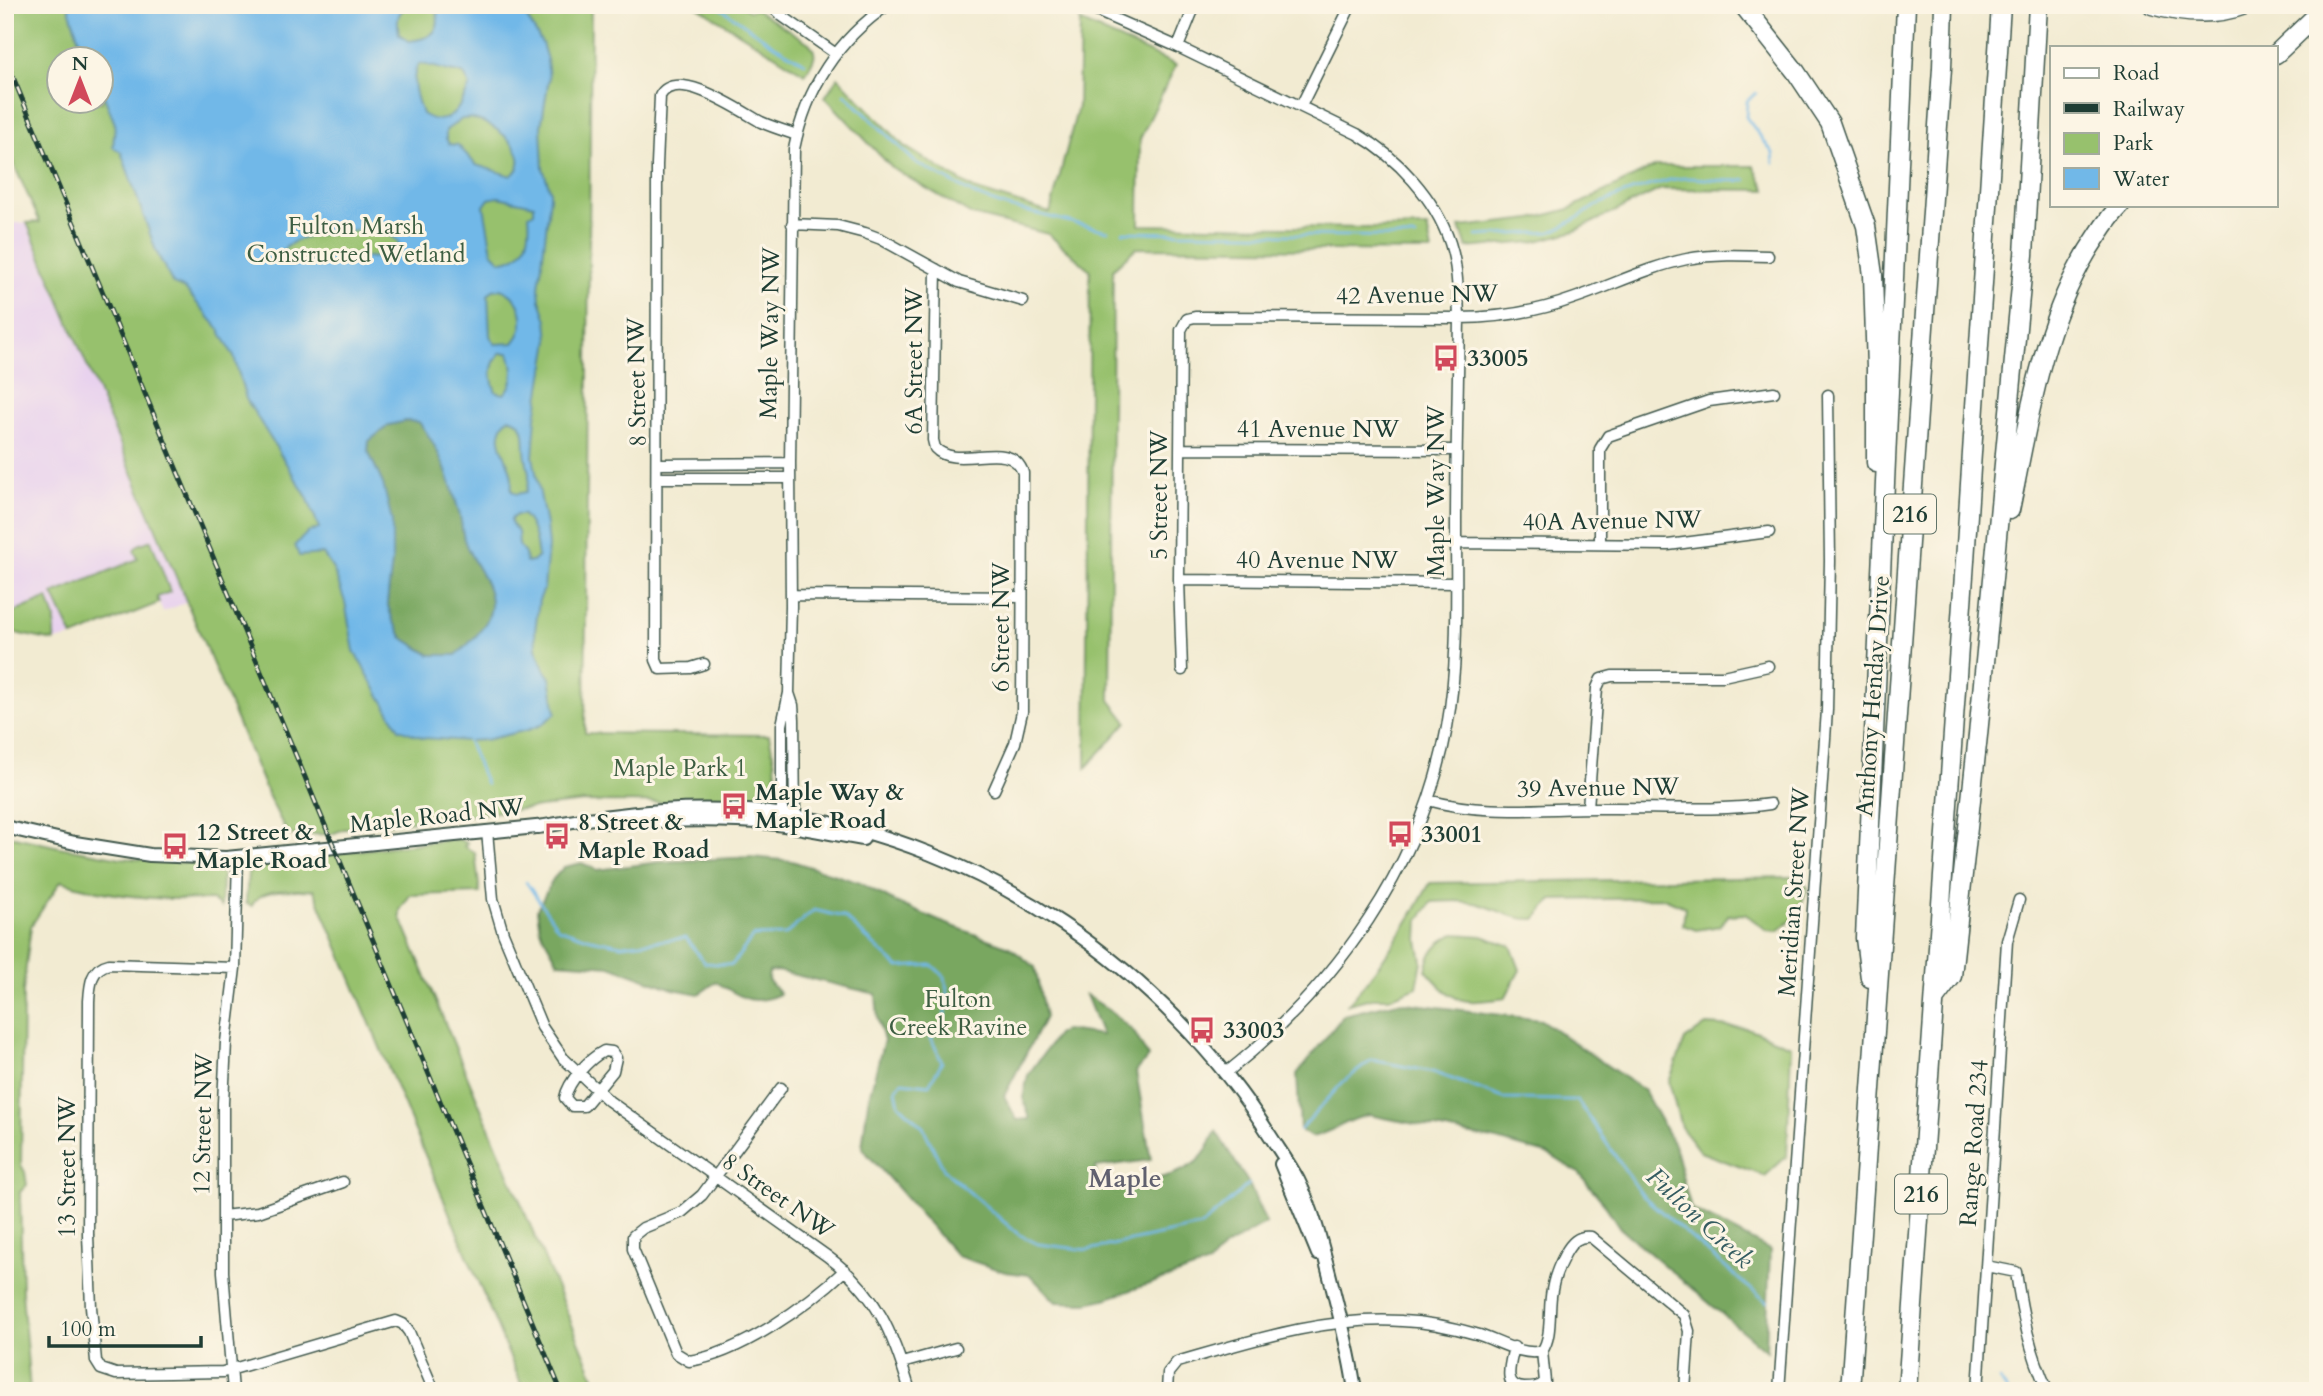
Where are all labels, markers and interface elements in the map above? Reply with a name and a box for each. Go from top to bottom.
north arrow [46,46,116,116]
legend [2050,46,2278,206]
text: N [72,51,89,77]
text: Road [2113,59,2159,88]
text: Railway [2113,95,2185,124]
text: Park [2113,129,2154,158]
text: Water [2112,165,2169,194]
park label: Fulton Marsh Constructed Wetland [246,210,466,271]
street label: Maple Way NW [752,246,788,419]
street label: 42 Avenue NW [1336,277,1499,313]
street label: 6A Street NW [898,287,931,434]
street label: 8 Street NW [619,316,655,447]
place label: 33005 [1467,342,1528,375]
bus stop icon: 33005 [1431,343,1461,373]
street label: Maple Way NW [1420,404,1453,577]
street label: 41 Avenue NW [1237,413,1400,446]
street label: 5 Street NW [1143,430,1176,560]
road number: 216 [1884,494,1936,534]
street label: 40A Avenue NW [1522,503,1702,539]
street label: 40 Avenue NW [1236,544,1399,577]
street label: 6 Street NW [985,562,1018,692]
street label: Anthony Henday Drive [1848,574,1898,818]
park label: Maple Park 1 [613,752,747,785]
street label: 39 Avenue NW [1517,770,1680,806]
place label: Maple Way & Maple Road [755,776,905,837]
street label: Meridian Street NW [1770,786,1818,998]
street label: Maple Road NW [348,790,526,842]
bus stop icon: Maple Way & Maple Road [719,791,749,821]
place label: 8 Street & Maple Road [578,806,710,867]
place label: 12 Street & Maple Road [196,816,328,877]
place label: 33001 [1421,818,1482,851]
bus stop icon: 33001 [1385,819,1415,849]
bus stop icon: 8 Street & Maple Road [542,821,572,851]
bus stop icon: 12 Street & Maple Road [160,831,190,861]
park label: Fulton Creek Ravine [889,983,1027,1044]
place label: 33003 [1223,1014,1284,1047]
bus stop icon: 33003 [1187,1015,1217,1045]
street label: 12 Street NW [185,1052,221,1195]
street label: Range Road 234 [1952,1058,1996,1228]
street label: 13 Street NW [51,1095,84,1238]
street label: 8 Street NW [715,1145,841,1247]
water label: Fulton Creek [1639,1159,1761,1277]
district label: Maple [1088,1161,1162,1196]
road number: 216 [1895,1175,1947,1214]
scale bar [49,1305,201,1349]
text: 100 m [60,1315,116,1344]

